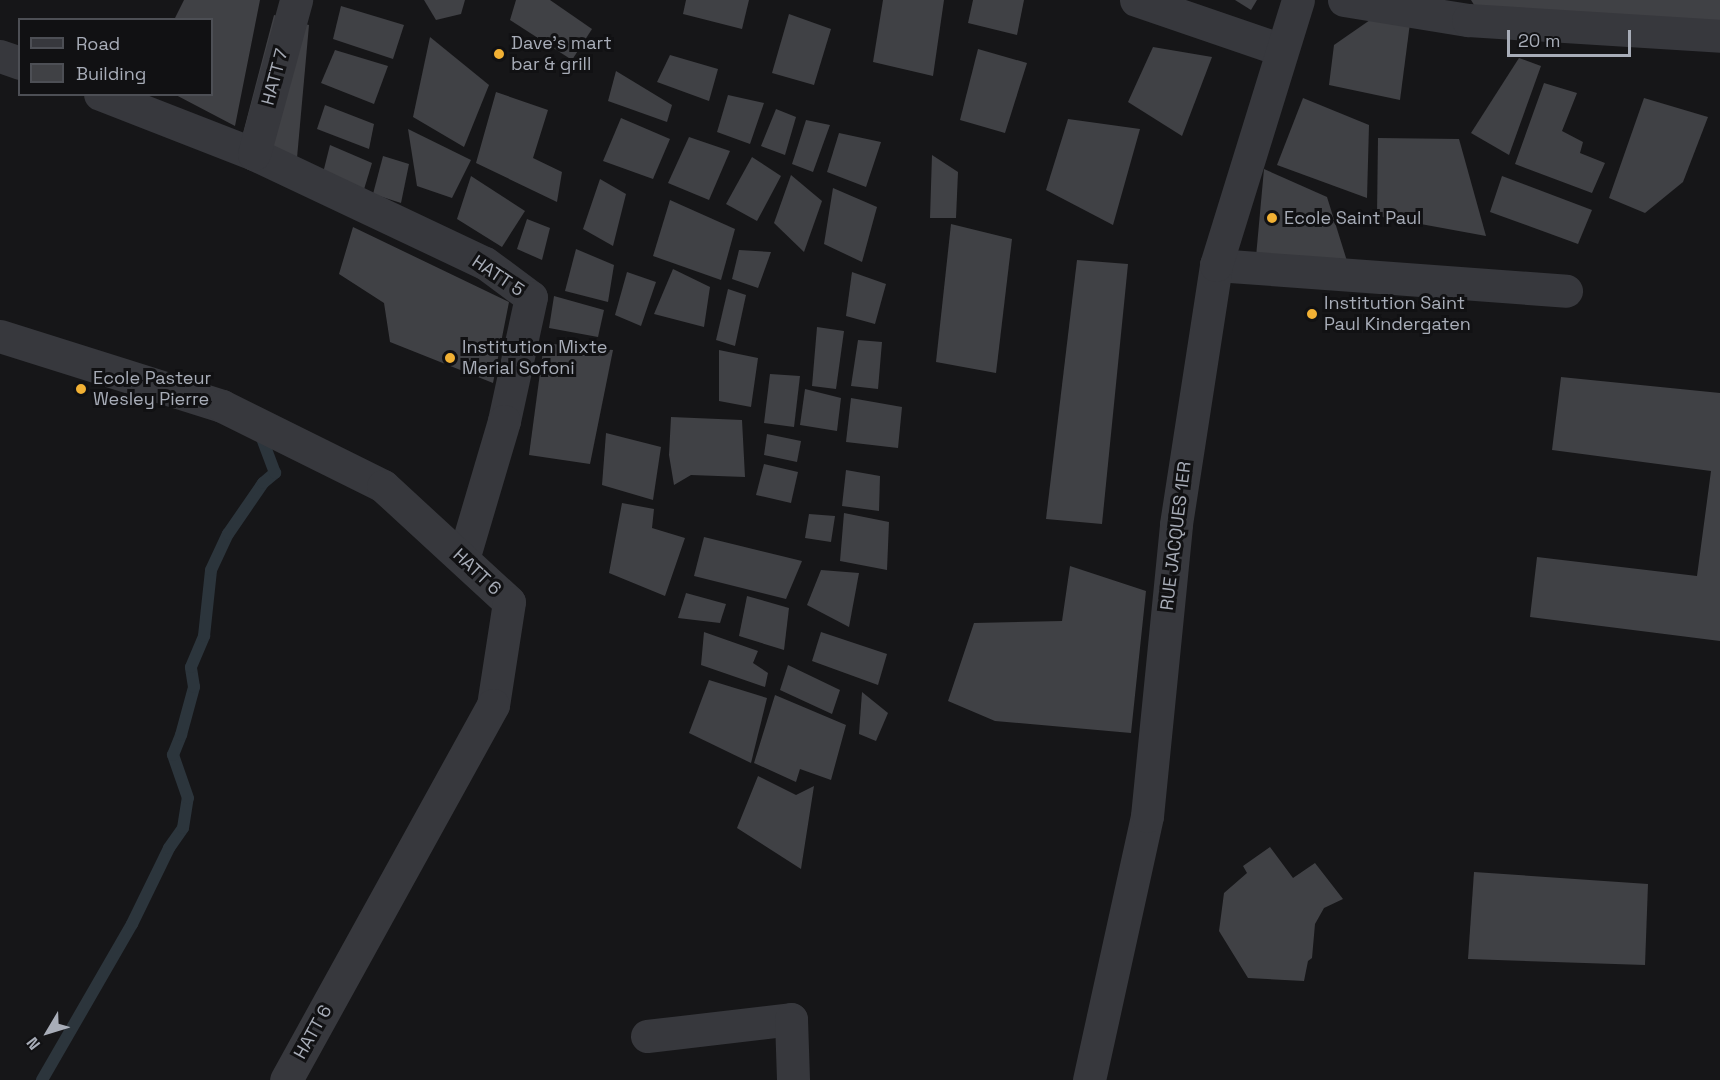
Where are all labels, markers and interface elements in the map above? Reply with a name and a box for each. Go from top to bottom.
legend [18,18,213,96]
scale bar [1510,18,1634,56]
text: 20 m [1518,29,1561,52]
text: Road [76,32,120,55]
place label: Dave's mart bar & grill [511,33,612,76]
street label: HATT 7 [257,46,293,108]
marker: Dave's mart bar & grill [492,47,506,61]
text: Building [76,62,146,85]
place label: Ecole Saint Paul [1284,207,1421,229]
marker: Ecole Saint Paul [1265,211,1279,225]
street label: HATT 5 [468,251,528,301]
place label: Institution Saint Paul Kindergaten [1324,293,1471,336]
marker: Institution Saint Paul Kindergaten [1305,307,1319,321]
place label: Institution Mixte Merial Sofoni [462,337,607,380]
marker: Institution Mixte Merial Sofoni [443,351,457,365]
place label: Ecole Pasteur Wesley Pierre [93,368,211,410]
marker: Ecole Pasteur Wesley Pierre [74,382,88,396]
street label: RUE JACQUES 1ER [1156,460,1196,612]
street label: HATT 6 [448,544,506,600]
street label: HATT 6 [289,1001,337,1063]
north arrow [18,1002,78,1062]
text: N [22,1033,45,1054]

